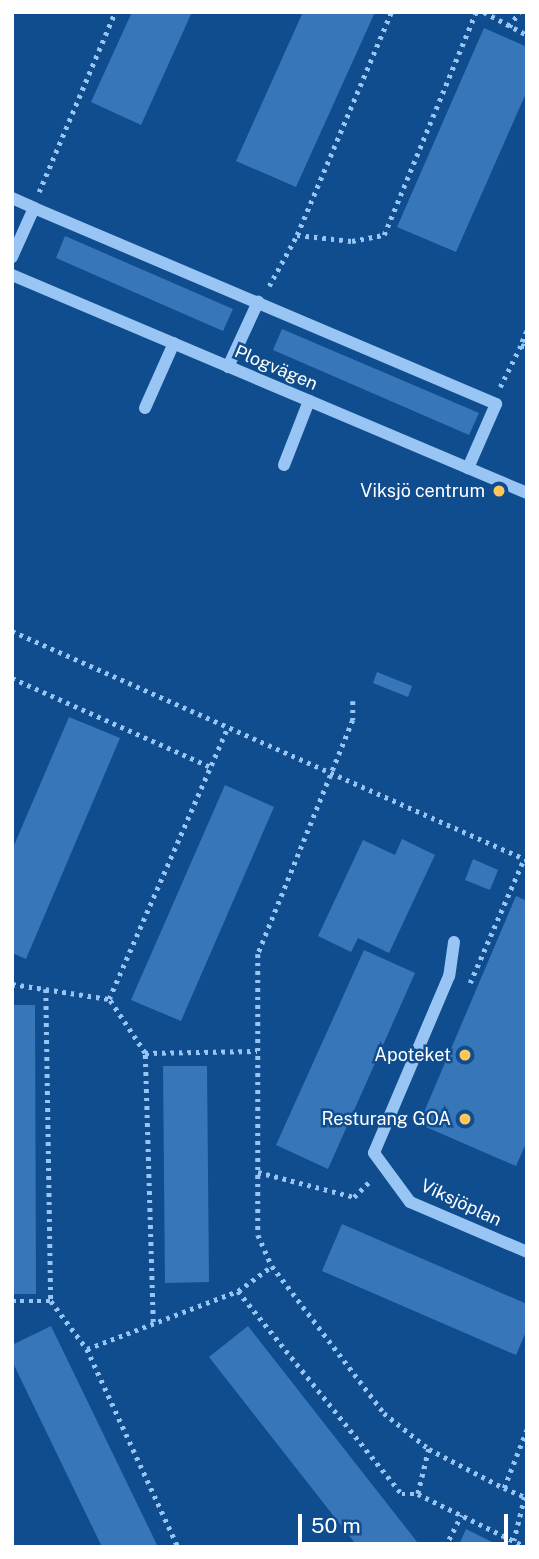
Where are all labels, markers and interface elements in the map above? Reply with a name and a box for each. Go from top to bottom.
street label: Plogvägen [231,341,321,395]
place label: Viksjö centrum [360,480,485,502]
marker: Viksjö centrum [491,483,507,499]
place label: Apoteket [374,1044,451,1066]
marker: Apoteket [457,1047,473,1063]
place label: Resturang GOA [321,1108,451,1130]
marker: Resturang GOA [457,1111,473,1127]
street label: Viksjöplan [417,1175,505,1231]
scale bar [301,1500,511,1544]
text: 50 m [311,1513,361,1538]

